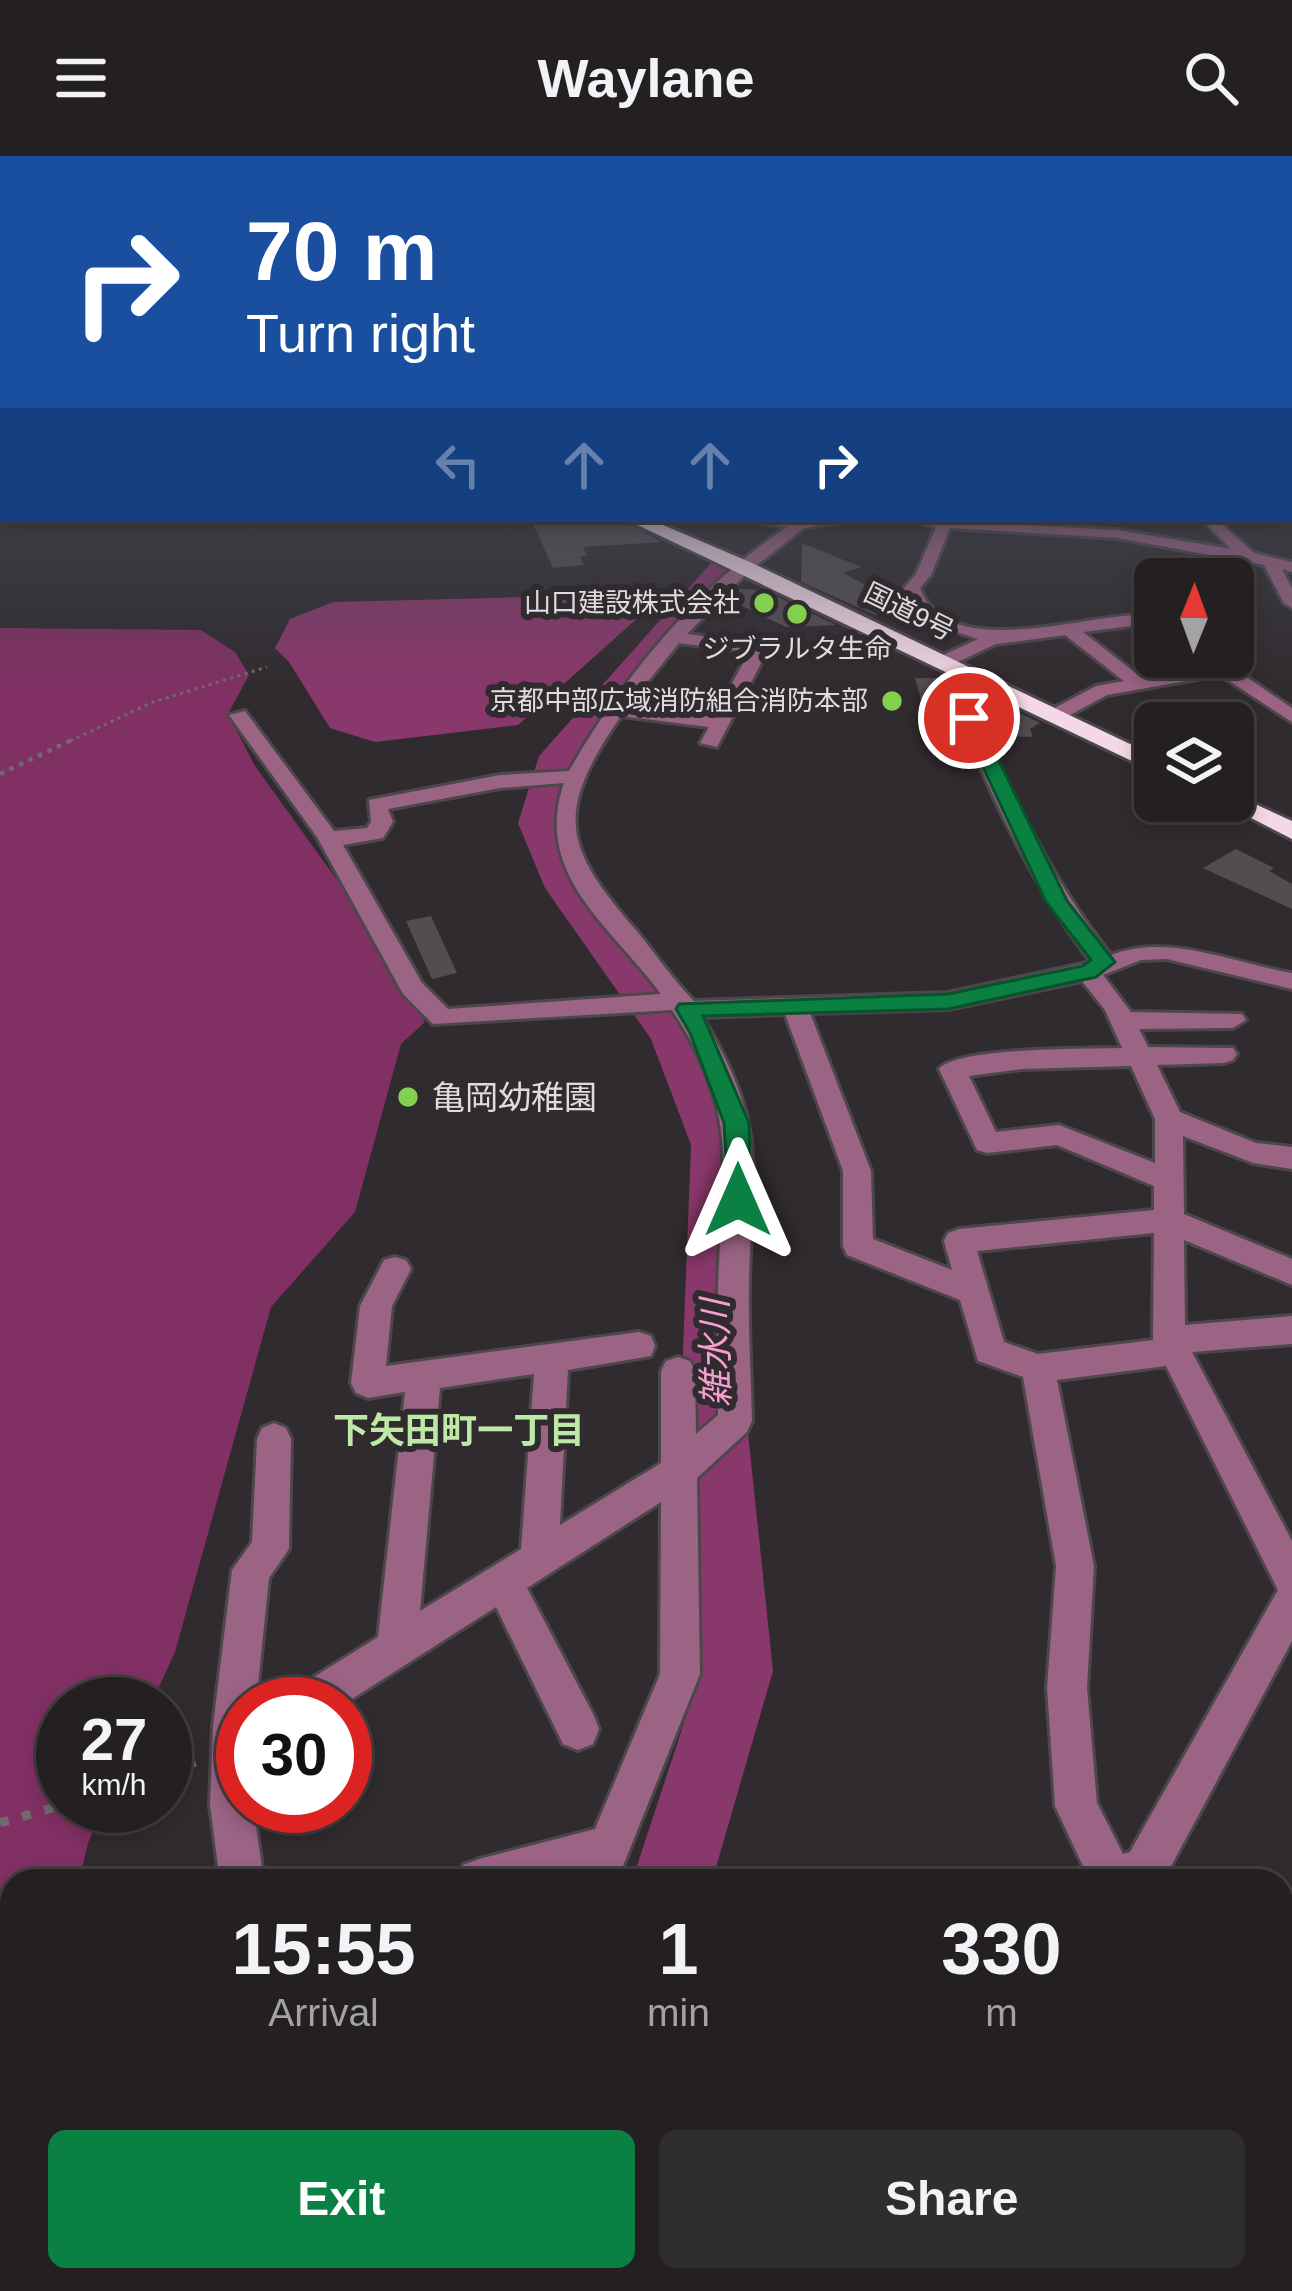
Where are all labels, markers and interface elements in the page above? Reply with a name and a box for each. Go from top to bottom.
icon: menu [48,45,114,111]
icon: search [1178,45,1244,111]
text: Waylane [537,48,755,108]
icon: right [48,204,204,360]
text: 70 m [246,204,437,298]
text: Turn right [246,303,475,363]
icon: left [425,432,491,498]
icon: ahead [551,432,617,498]
icon: ahead [677,432,743,498]
icon: right [803,432,869,498]
north arrow [1134,558,1254,678]
map controls [1134,558,1254,822]
street label: 国道9号 [859,577,959,647]
place label: 山口建設株式会社 [524,588,740,618]
marker: 山口建設株式会社 [751,590,777,616]
marker: ジブラルタ生命 [784,601,810,627]
place label: ジブラルタ生命 [703,634,892,664]
pin [918,667,1020,769]
icon: arrive [936,685,1002,751]
place label: 京都中部広域消防組合消防本部 [490,686,868,716]
marker: 京都中部広域消防組合消防本部 [879,688,905,714]
button: layers [1134,702,1254,822]
place label: 亀岡幼稚園 [432,1079,597,1116]
marker: 亀岡幼稚園 [395,1084,421,1110]
position arrow [675,1137,801,1263]
water label: 雑水川 [694,1295,737,1407]
district label: 下矢田町一丁目 [333,1410,585,1451]
speed limit sign: 30 [216,1677,372,1833]
text: 27 [81,1706,147,1773]
text: km/h [81,1768,147,1801]
text: 15:55 [231,1909,416,1989]
text: 1 [658,1909,699,1989]
text: 330 [941,1909,1062,1989]
text: Arrival [268,1991,379,2034]
text: min [647,1991,710,2034]
text: m [985,1991,1018,2034]
button: Exit [48,2130,635,2268]
button: Share [659,2130,1245,2268]

